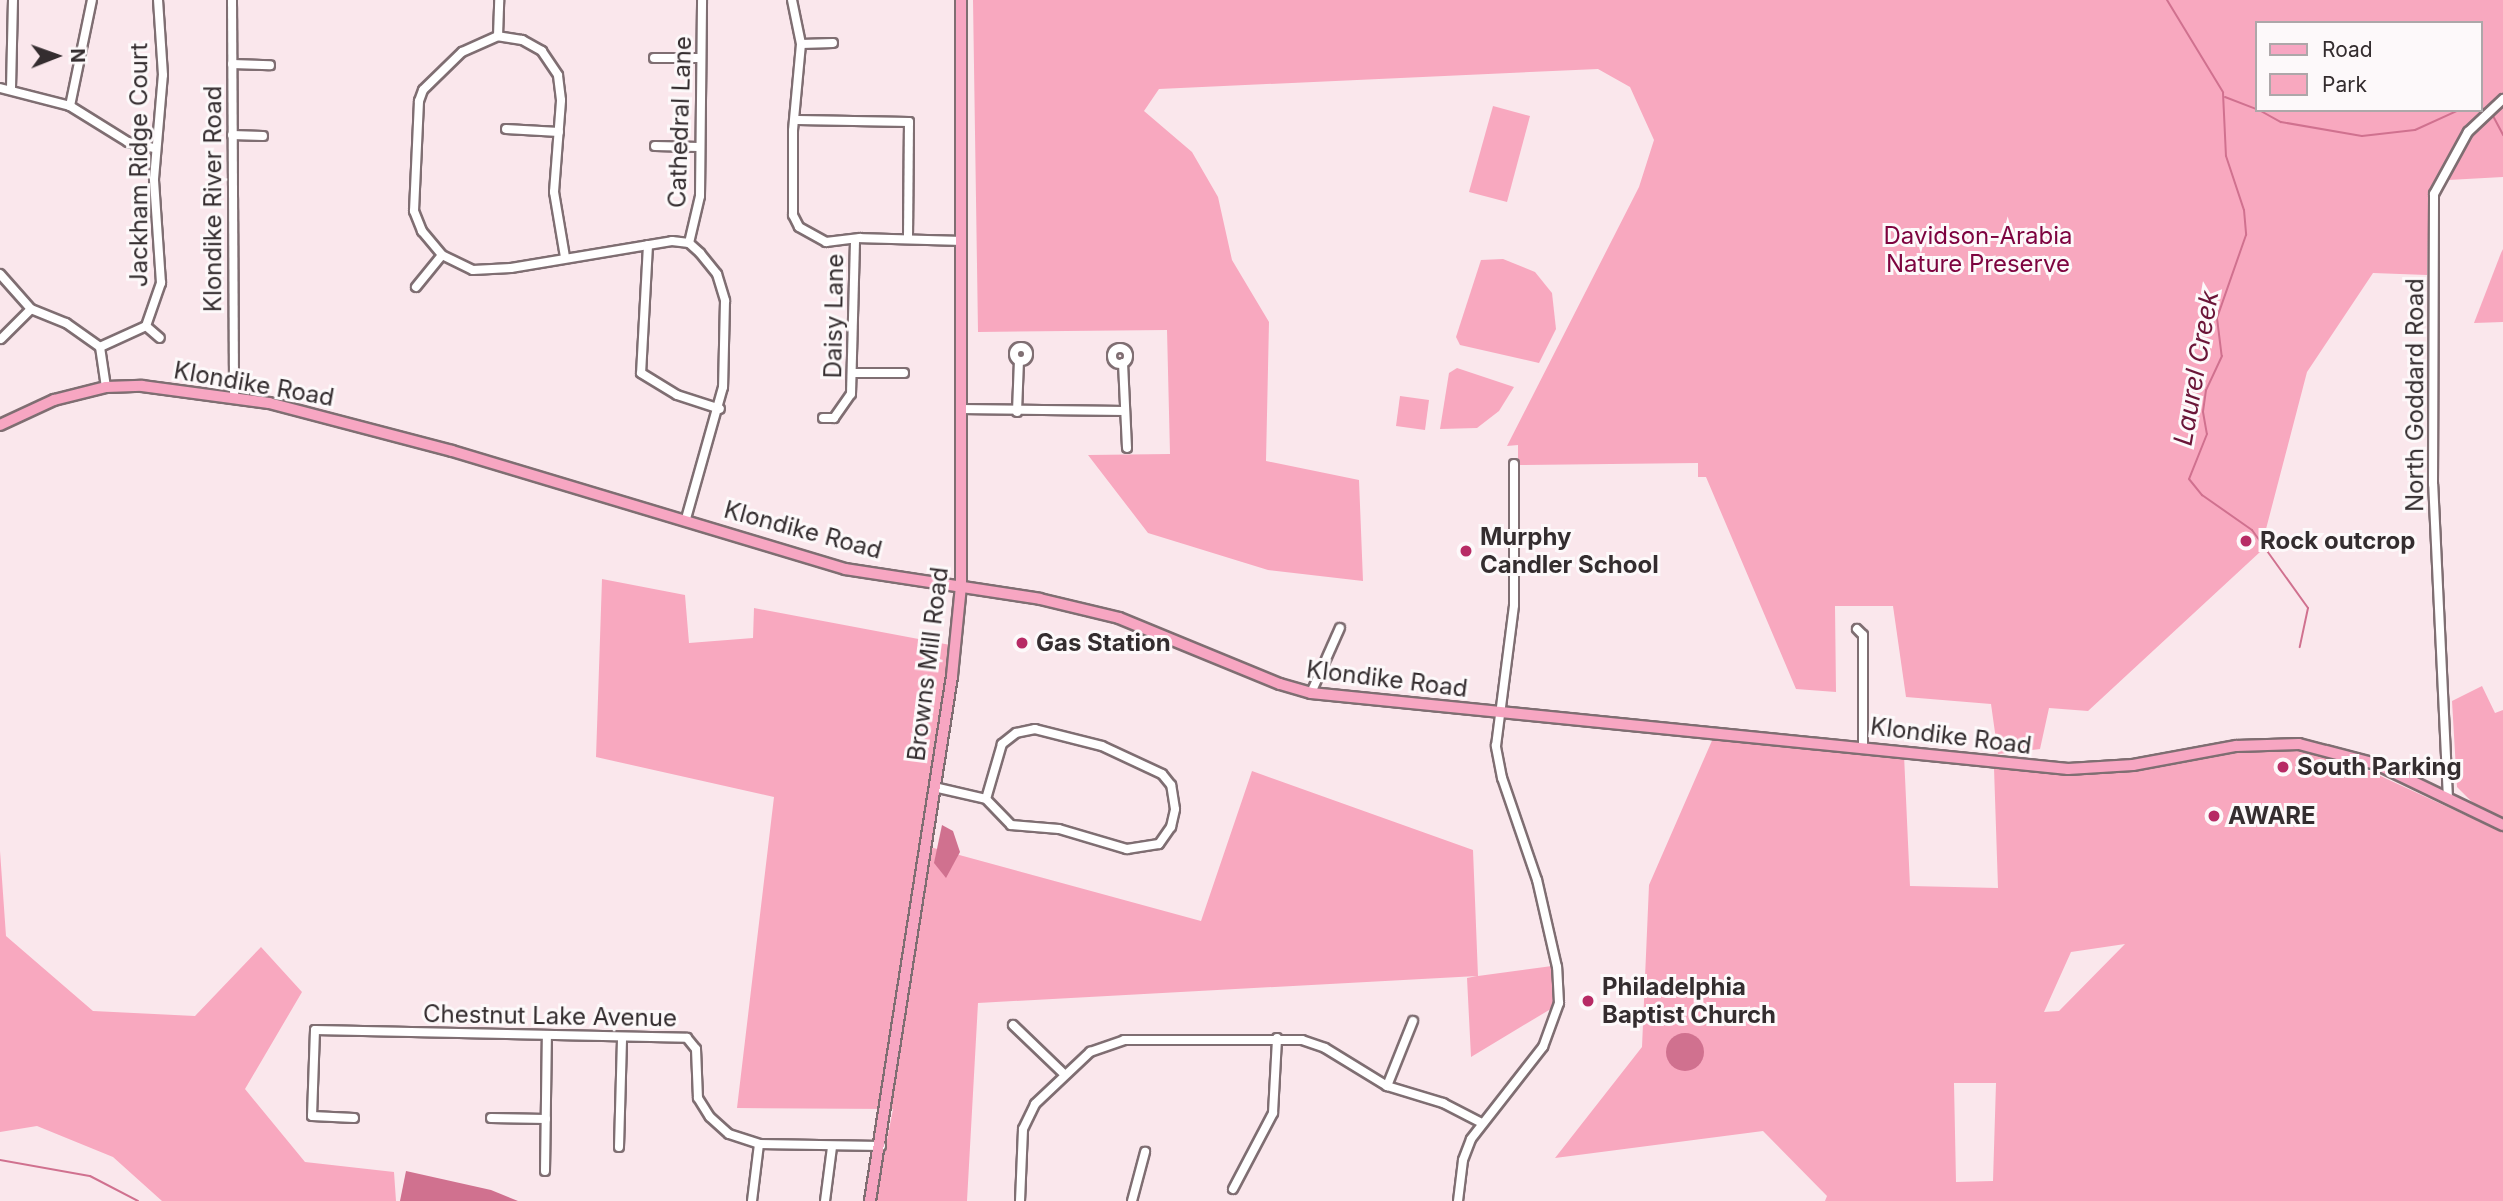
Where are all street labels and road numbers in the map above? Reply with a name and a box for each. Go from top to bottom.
street label: Cathedral Lane [663,36,697,208]
street label: Jackham Ridge Court [125,43,153,287]
street label: Klondike River Road [199,86,227,312]
street label: Daisy Lane [819,253,849,379]
street label: North Goddard Road [2401,278,2429,512]
street label: Klondike Road [172,356,336,412]
street label: Klondike Road [721,495,885,565]
street label: Browns Mill Road [902,565,954,763]
street label: Klondike Road [1305,655,1469,703]
street label: Klondike Road [1869,712,2033,760]
street label: Chestnut Lake Avenue [423,999,677,1033]

